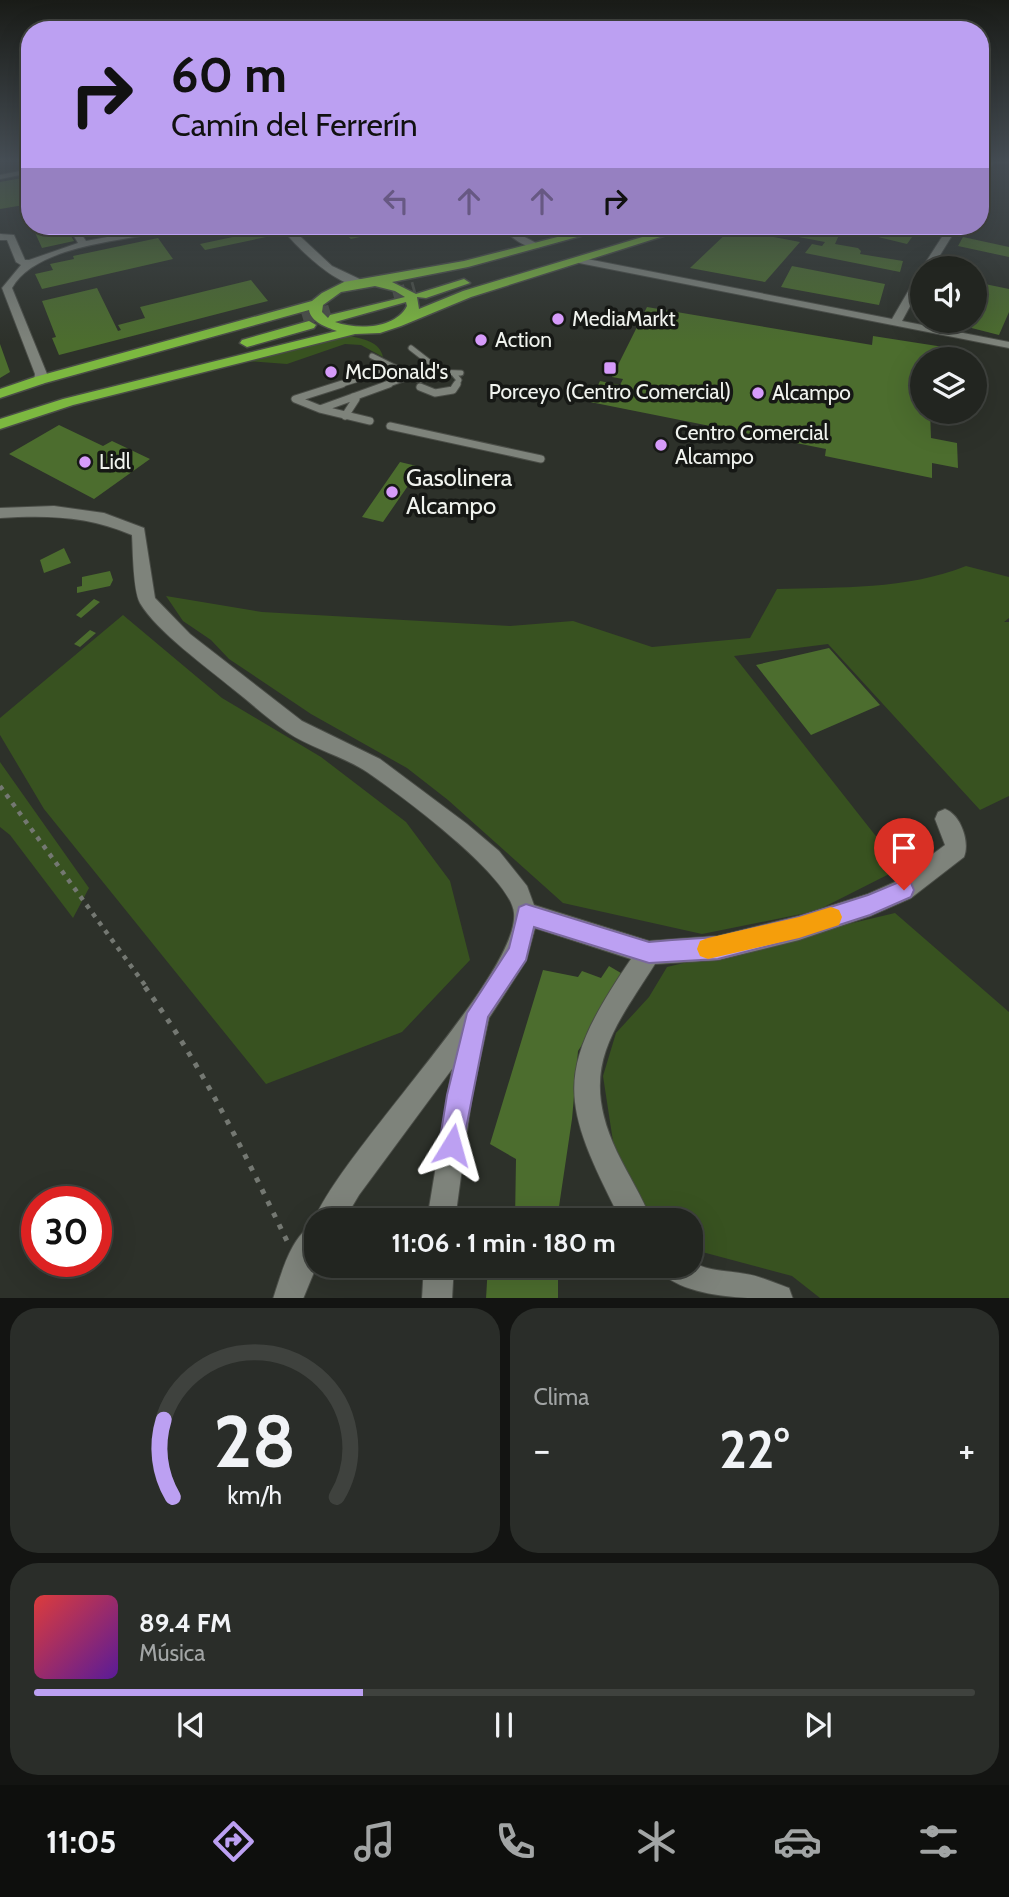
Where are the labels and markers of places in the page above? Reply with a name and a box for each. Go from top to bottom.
place label: MediaMarkt [572,306,676,331]
marker: MediaMarkt [550,311,566,327]
place label: Action [495,327,552,352]
marker: Action [473,332,489,348]
place label: McDonald's [345,359,449,384]
marker: Porceyo (Centro Comercial) [602,360,618,376]
marker: McDonald's [323,364,339,380]
place label: Porceyo (Centro Comercial) [489,379,731,404]
place label: Alcampo [772,380,851,405]
marker: Alcampo [750,385,766,401]
place label: Centro Comercial Alcampo [675,420,828,469]
marker: Centro Comercial Alcampo [653,437,669,453]
place label: Lidl [99,449,131,474]
marker: Lidl [77,454,93,470]
place label: Gasolinera Alcampo [406,463,513,520]
marker: Gasolinera Alcampo [384,484,400,500]
pin [874,818,934,890]

